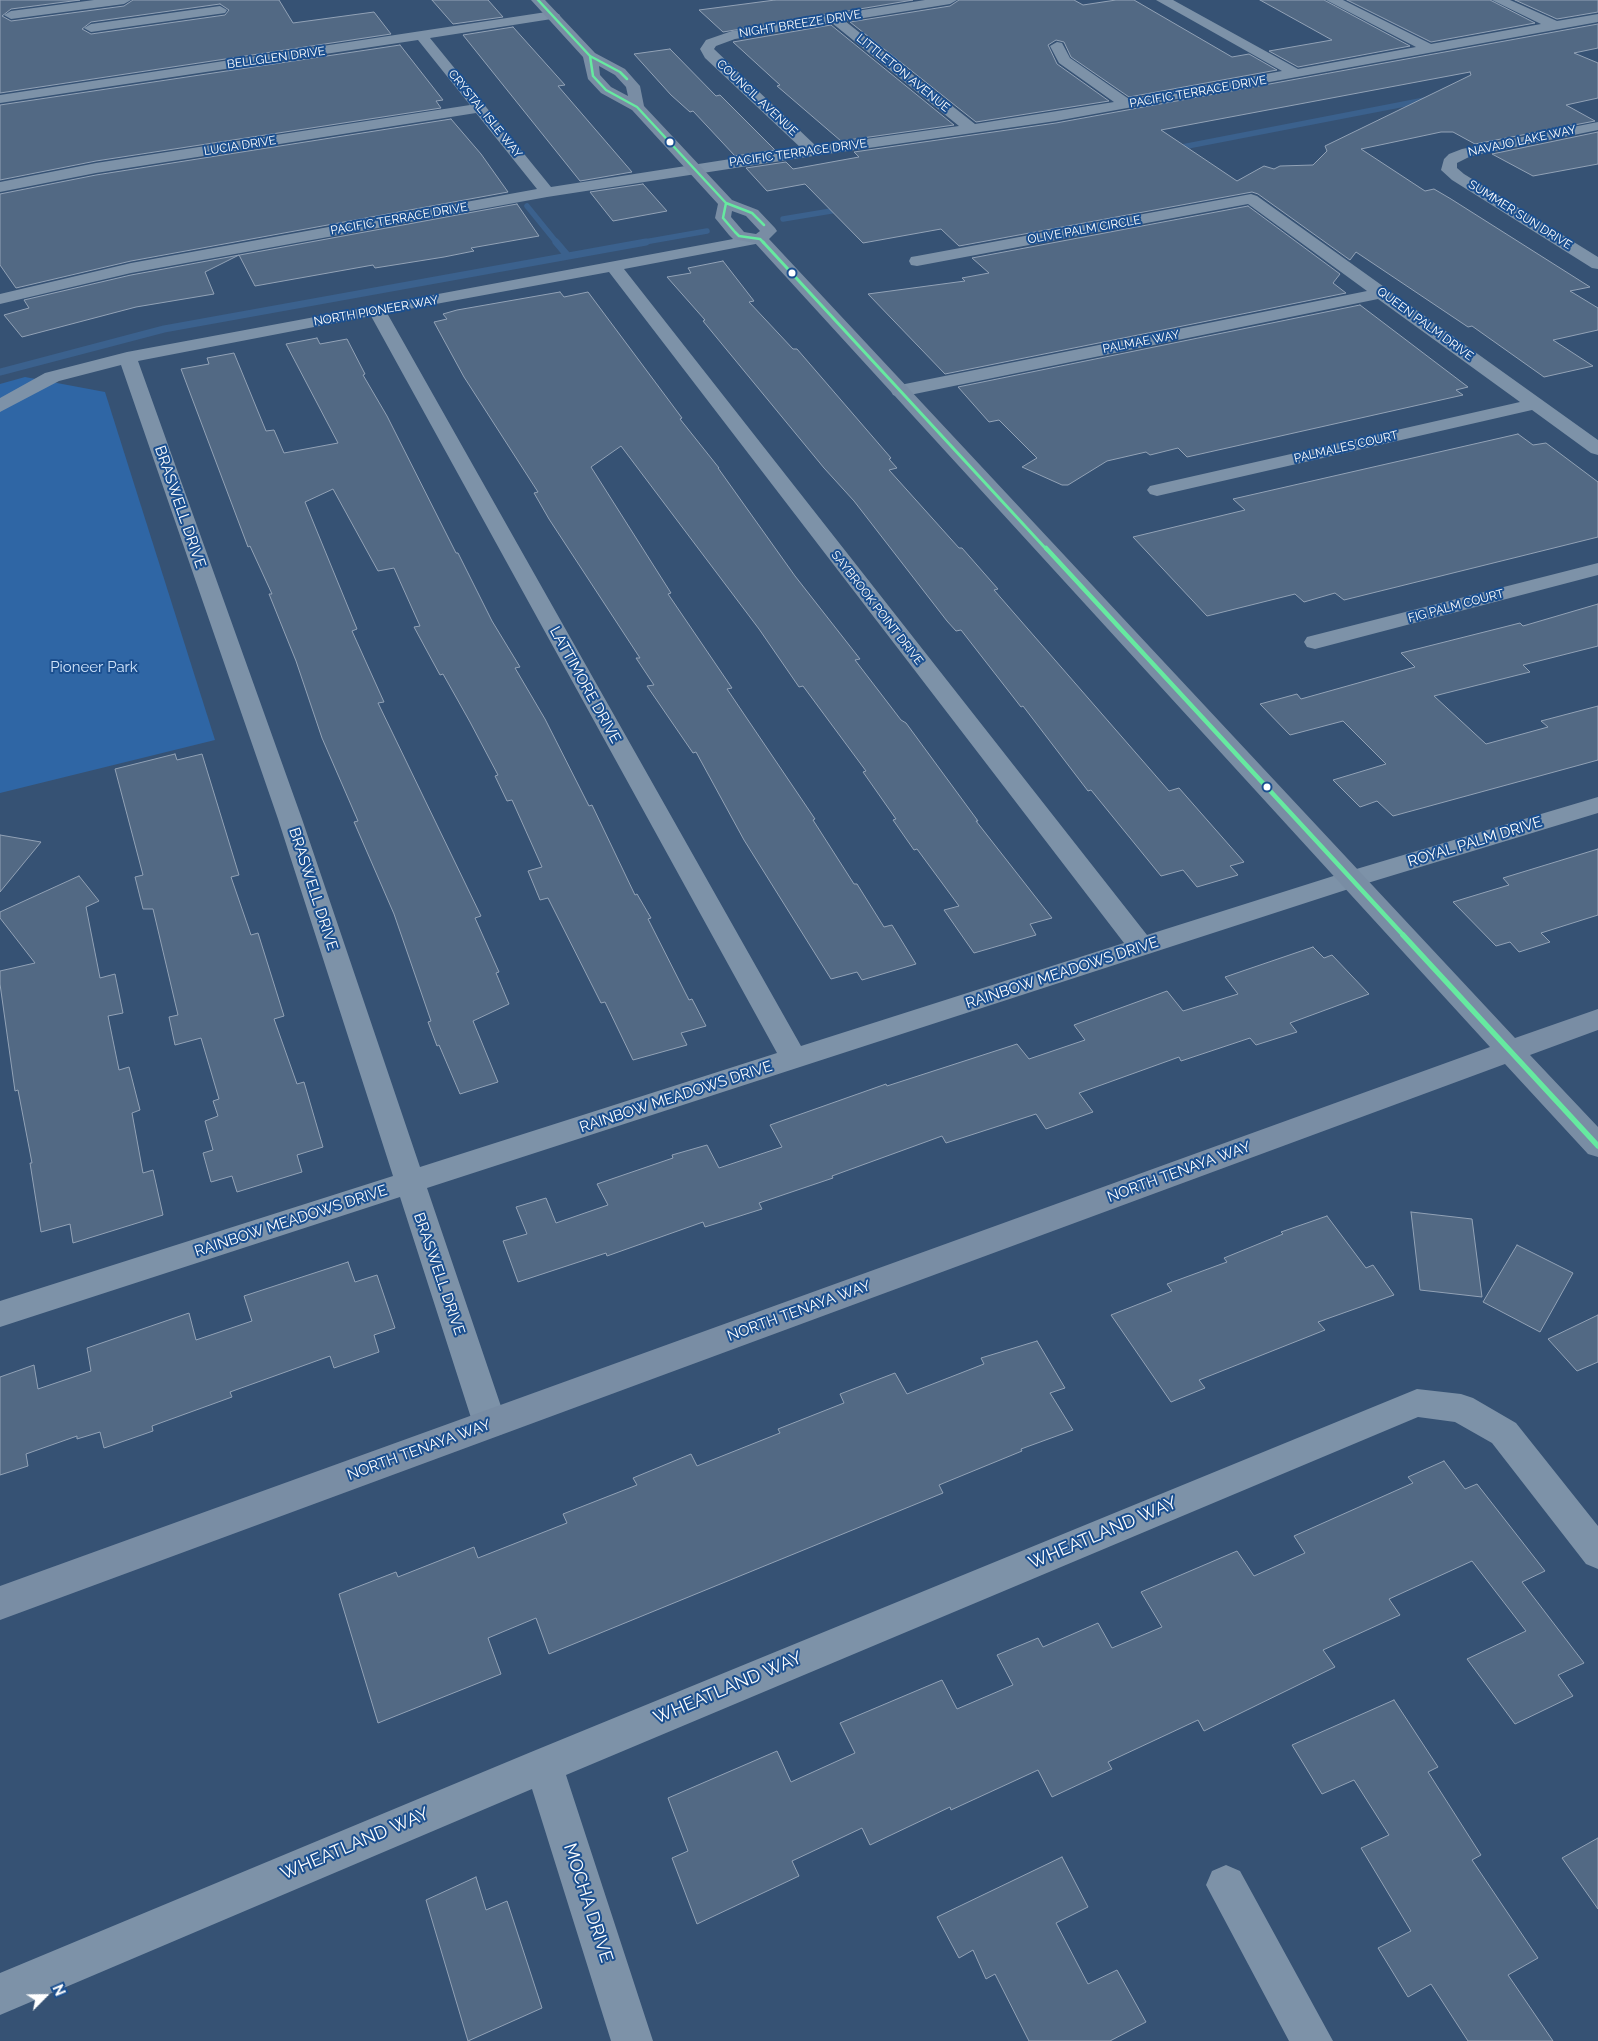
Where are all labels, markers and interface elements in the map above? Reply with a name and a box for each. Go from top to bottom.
street label: NIGHT BREEZE DRIVE [738,7,862,41]
street label: LITTLETON AVENUE [853,31,953,115]
street label: BELLGLEN DRIVE [226,44,326,72]
street label: COUNCIL AVENUE [714,57,800,139]
street label: CRYSTAL ISLE WAY [445,67,525,161]
street label: PACIFIC TERRACE DRIVE [1128,73,1268,111]
street label: NAVAJO LAKE WAY [1467,123,1577,159]
street label: LUCIA DRIVE [203,133,277,159]
street label: PACIFIC TERRACE DRIVE [728,136,868,170]
unlabelled marker [665,137,675,147]
street label: SUMMER SUN DRIVE [1466,177,1574,253]
street label: PACIFIC TERRACE DRIVE [329,200,469,238]
street label: OLIVE PALM CIRCLE [1026,213,1142,247]
unlabelled marker [787,268,797,278]
street label: QUEEN PALM DRIVE [1374,284,1476,364]
street label: NORTH PIONEER WAY [313,293,439,329]
street label: PALMAE WAY [1101,328,1181,356]
street label: PALMALES COURT [1293,428,1399,466]
street label: BRASWELL DRIVE [151,443,209,571]
street label: SAYBROOK POINT DRIVE [828,548,926,668]
street label: FIG PALM COURT [1407,586,1505,626]
street label: LATTIMORE DRIVE [545,624,625,746]
park label: Pioneer Park [50,658,138,676]
unlabelled marker [1262,782,1272,792]
street label: ROYAL PALM DRIVE [1406,813,1544,871]
street label: BRASWELL DRIVE [285,825,341,953]
street label: RAINBOW MEADOWS DRIVE [963,933,1161,1013]
street label: RAINBOW MEADOWS DRIVE [577,1057,775,1137]
street label: NORTH TENAYA WAY [1105,1138,1253,1206]
street label: RAINBOW MEADOWS DRIVE [192,1181,390,1261]
street label: BRASWELL DRIVE [410,1210,468,1338]
street label: NORTH TENAYA WAY [725,1277,873,1345]
street label: NORTH TENAYA WAY [345,1416,493,1484]
street label: WHEATLAND WAY [1025,1492,1181,1574]
street label: WHEATLAND WAY [650,1647,806,1729]
street label: WHEATLAND WAY [277,1803,433,1885]
street label: MOCHA DRIVE [559,1841,617,1965]
north arrow [20,1971,70,2021]
text: N [49,1982,68,1998]

